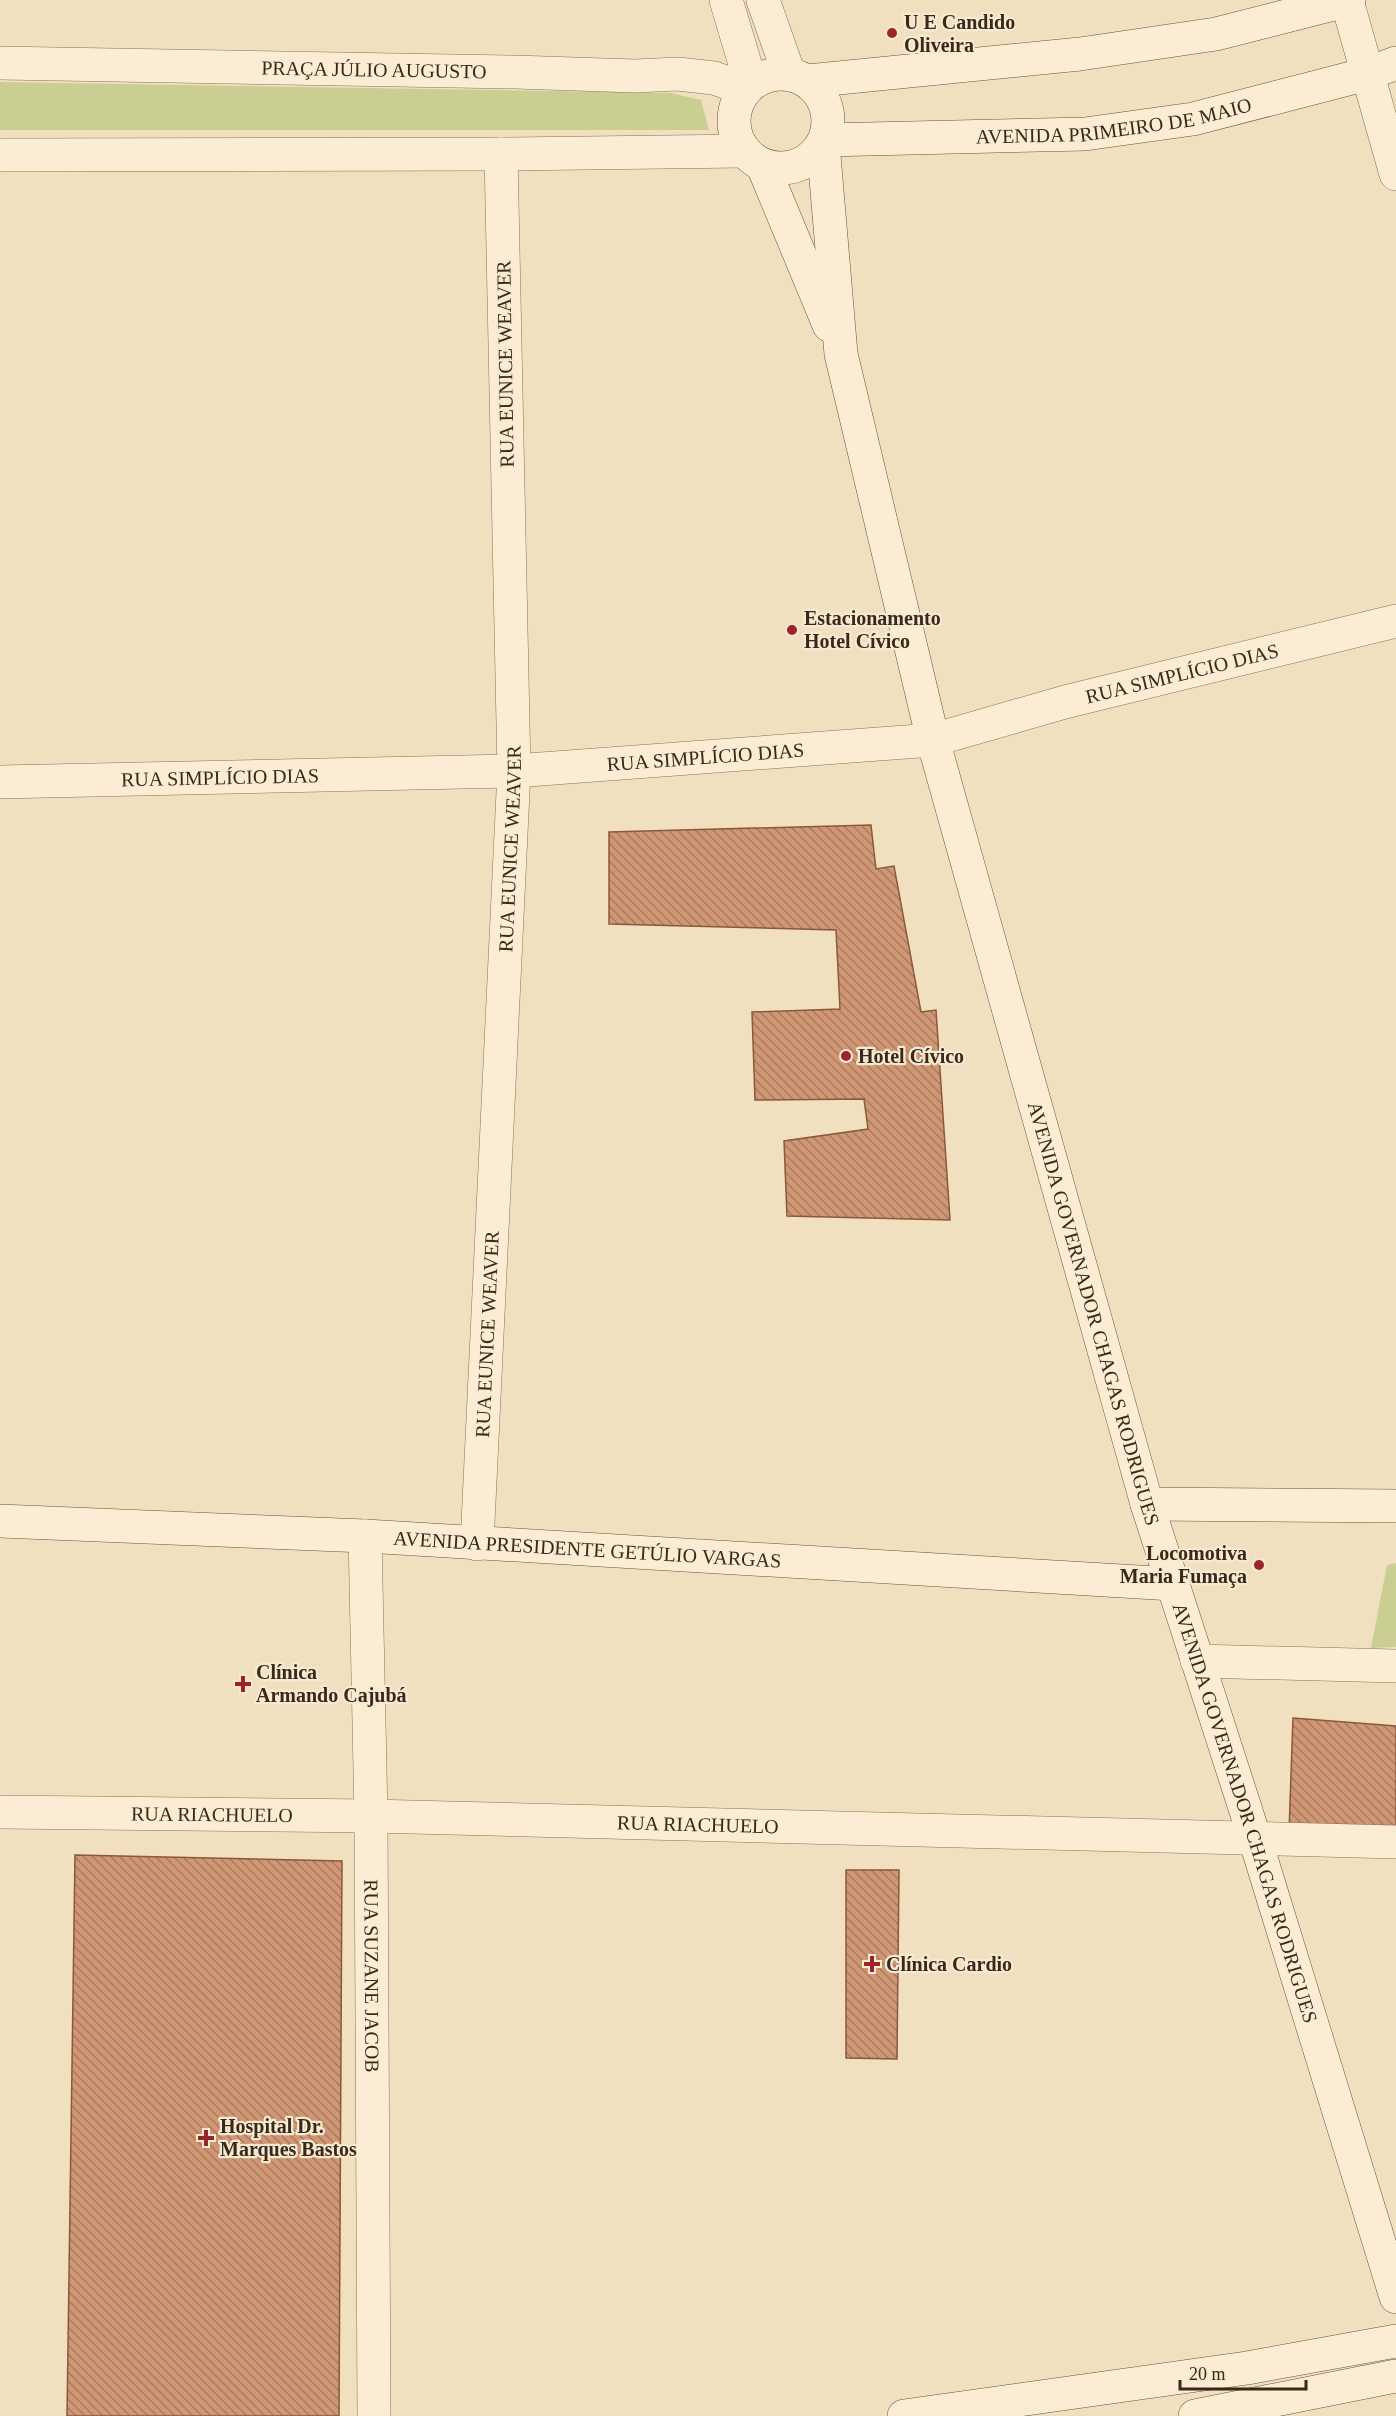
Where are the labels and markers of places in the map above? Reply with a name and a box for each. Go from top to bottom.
place label: U E Candido Oliveira [904,11,1015,56]
marker: U E Candido Oliveira [885,26,899,40]
place label: Estacionamento Hotel Cívico [804,607,941,652]
marker: Estacionamento Hotel Cívico [785,623,799,637]
place label: Hotel Cívico [858,1045,964,1067]
marker: Hotel Cívico [839,1049,853,1063]
place label: Locomotiva Maria Fumaça [1120,1542,1247,1588]
marker: Locomotiva Maria Fumaça [1252,1558,1266,1572]
place label: Clínica Armando Cajubá [256,1661,407,1707]
marker: Clínica Armando Cajubá [234,1675,252,1693]
place label: Clínica Cardio [886,1953,1012,1975]
marker: Clínica Cardio [863,1955,881,1973]
place label: Hospital Dr. Marques Bastos [220,2115,357,2161]
marker: Hospital Dr. Marques Bastos [197,2129,215,2147]

